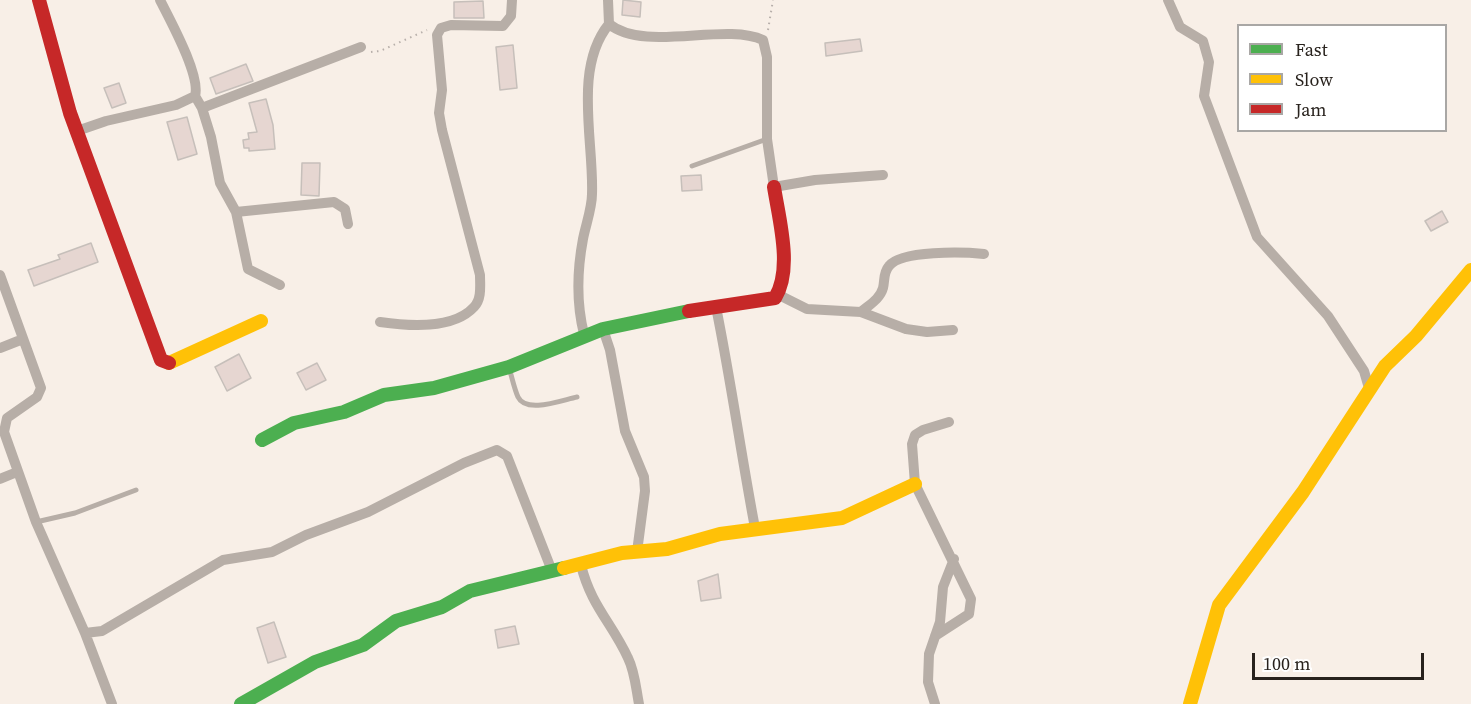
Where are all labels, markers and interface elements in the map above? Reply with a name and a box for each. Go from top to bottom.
legend [1237,24,1447,132]
text: Fast [1295,37,1328,62]
text: Slow [1295,67,1333,92]
text: Jam [1295,97,1327,122]
scale bar [1255,641,1428,679]
text: 100 m [1263,651,1310,676]

